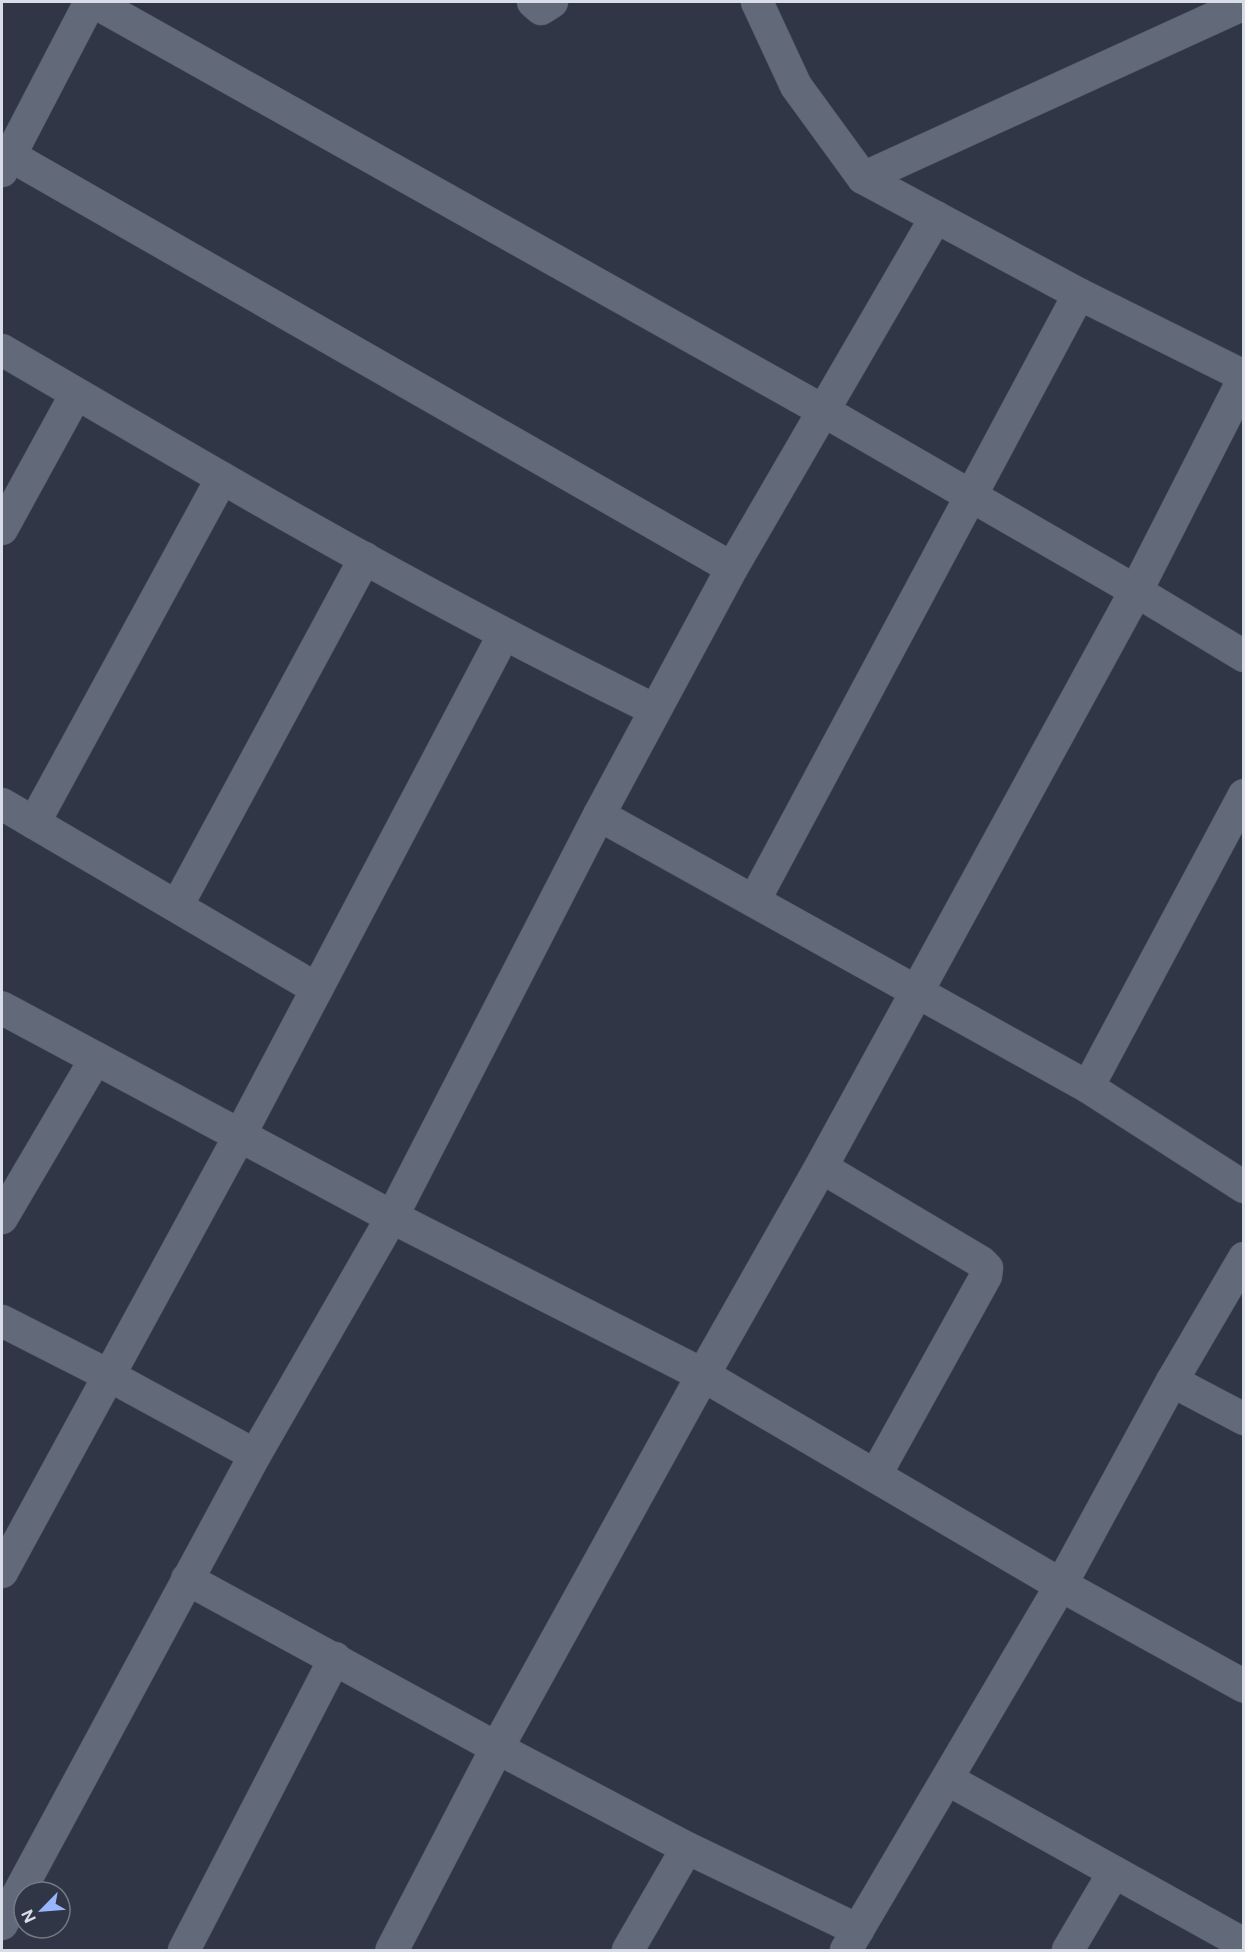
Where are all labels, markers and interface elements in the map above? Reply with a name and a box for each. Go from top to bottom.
north arrow [12,1880,72,1940]
text: N [18,1906,40,1926]

